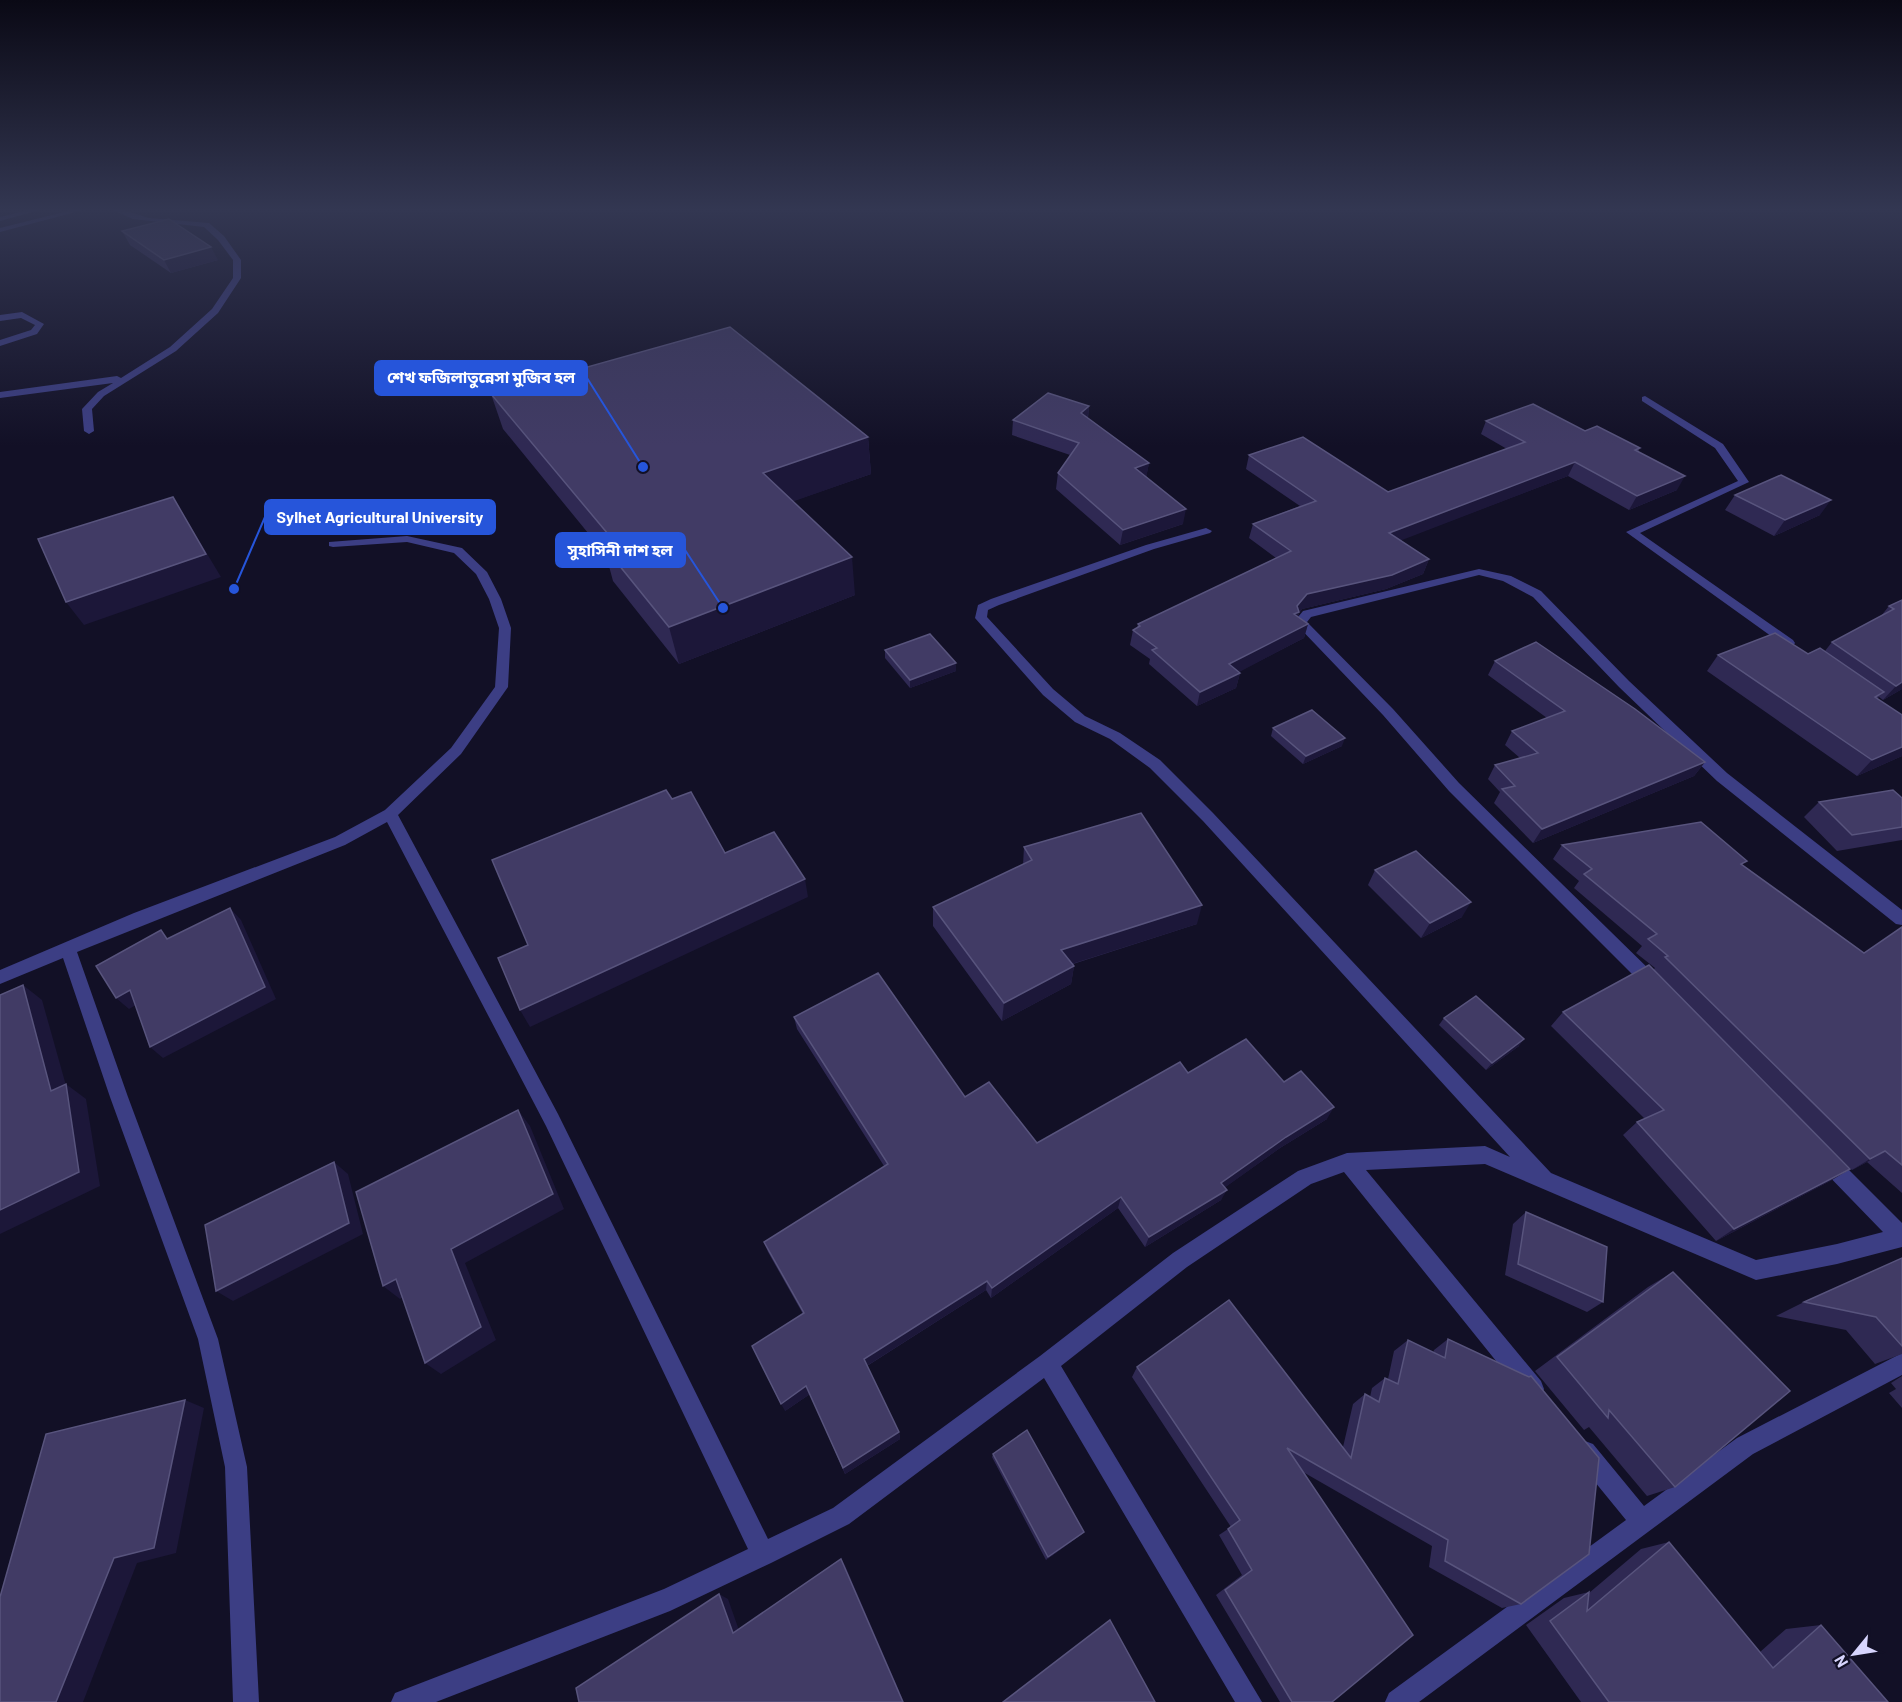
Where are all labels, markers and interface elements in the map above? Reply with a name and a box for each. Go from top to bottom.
callout: শেখ ফজিলাতুন্নেসা মুজিব হল [375,361,587,395]
text: শেখ ফজিলাতুন্নেসা মুজিব হল [387,367,576,389]
callout: Sylhet Agricultural University [265,500,495,534]
text: Sylhet Agricultural University [277,507,483,526]
callout: সুহাসিনী দাশ হল [556,533,685,567]
text: সুহাসিনী দাশ হল [566,540,673,561]
north arrow [1824,1624,1884,1684]
text: N [1830,1652,1851,1671]

